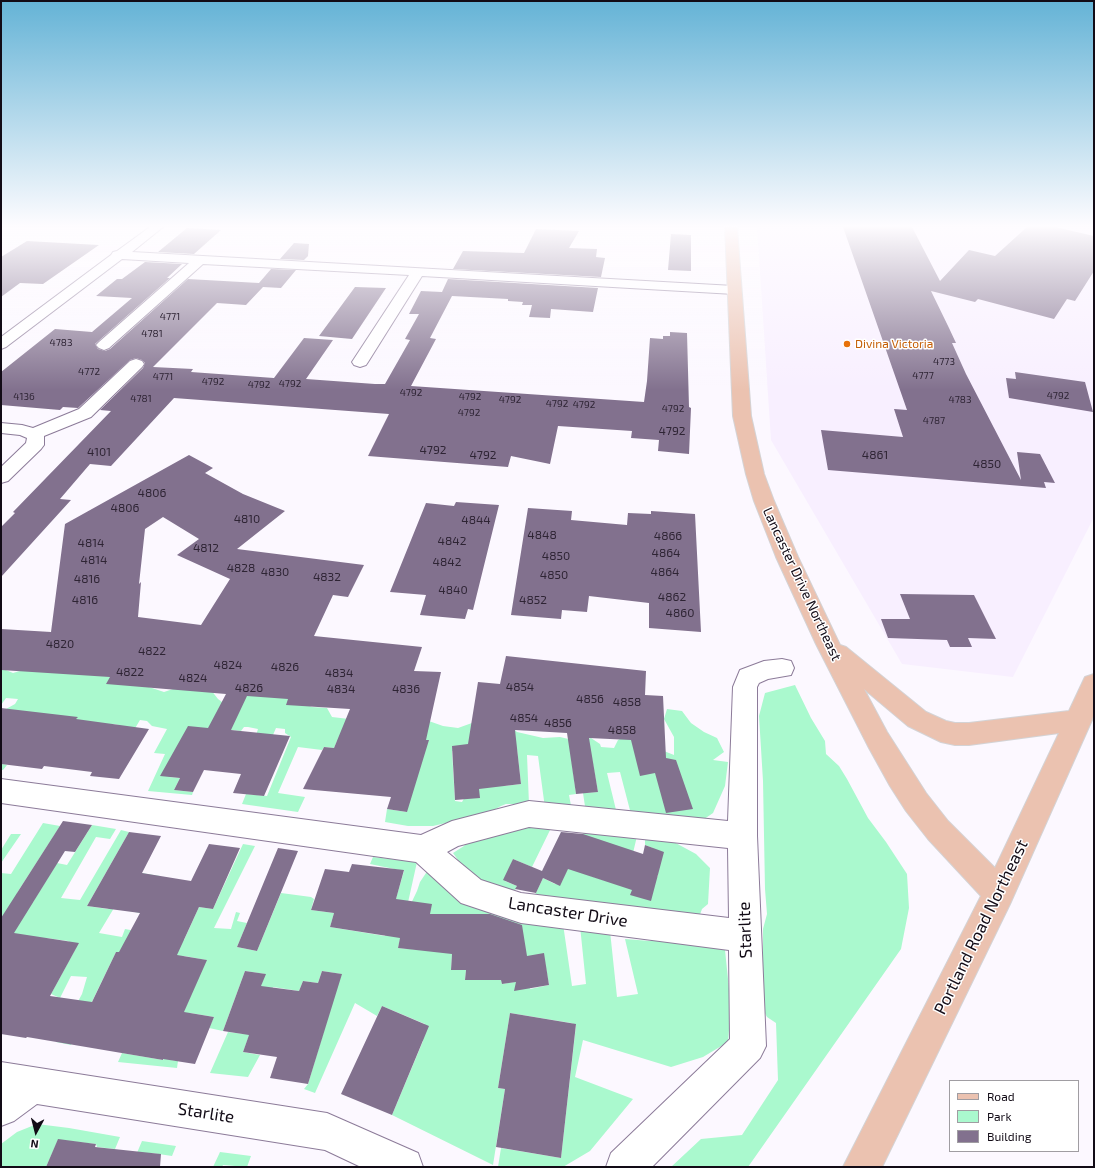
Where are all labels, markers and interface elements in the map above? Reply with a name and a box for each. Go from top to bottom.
house number: 4771 [160,311,180,323]
house number: 4781 [141,328,163,340]
house number: 4783 [50,337,72,349]
place label: Divina Victoria [855,337,933,351]
marker: Divina Victoria [842,339,852,349]
house number: 4773 [933,356,955,368]
house number: 4772 [78,366,100,378]
house number: 4777 [912,370,934,382]
house number: 4771 [153,371,173,383]
house number: 4792 [202,376,224,388]
house number: 4792 [279,378,301,390]
house number: 4792 [248,379,270,391]
house number: 4792 [400,387,422,399]
house number: 4792 [1047,390,1069,402]
house number: 4136 [13,391,35,403]
house number: 4792 [459,391,481,403]
house number: 4781 [130,393,152,405]
house number: 4792 [499,394,521,406]
house number: 4783 [949,394,971,406]
house number: 4792 [546,398,568,410]
house number: 4792 [573,399,595,411]
house number: 4792 [662,403,684,415]
house number: 4792 [458,407,480,419]
house number: 4787 [923,415,945,427]
house number: 4792 [658,424,686,438]
house number: 4792 [419,443,447,457]
house number: 4101 [87,445,111,459]
house number: 4792 [469,448,497,462]
house number: 4861 [862,448,888,462]
house number: 4850 [973,457,1001,471]
house number: 4806 [138,486,166,500]
house number: 4806 [111,501,139,515]
street label: Lancaster Drive Northeast [759,505,845,663]
house number: 4810 [234,512,260,526]
house number: 4844 [461,513,491,527]
house number: 4848 [527,528,557,542]
house number: 4866 [654,529,682,543]
house number: 4842 [438,534,466,548]
house number: 4814 [78,536,104,550]
house number: 4812 [193,541,219,555]
house number: 4864 [652,546,680,560]
house number: 4850 [542,549,570,563]
house number: 4814 [81,553,107,567]
house number: 4842 [433,555,461,569]
house number: 4828 [227,561,255,575]
house number: 4830 [261,565,289,579]
house number: 4864 [651,565,679,579]
house number: 4850 [540,568,568,582]
house number: 4832 [313,570,341,584]
house number: 4816 [74,572,100,586]
house number: 4840 [438,583,468,597]
house number: 4862 [658,590,686,604]
house number: 4816 [72,593,98,607]
house number: 4852 [519,593,547,607]
house number: 4860 [666,606,694,620]
house number: 4820 [46,637,74,651]
house number: 4822 [138,644,166,658]
house number: 4824 [214,658,242,672]
house number: 4826 [271,660,299,674]
house number: 4822 [116,665,144,679]
house number: 4834 [325,666,353,680]
house number: 4824 [179,671,207,685]
house number: 4854 [506,680,534,694]
house number: 4826 [235,681,263,695]
house number: 4834 [327,682,355,696]
house number: 4836 [392,682,420,696]
house number: 4856 [576,692,604,706]
house number: 4858 [613,695,641,709]
house number: 4854 [510,711,538,725]
house number: 4856 [544,716,572,730]
house number: 4858 [608,723,636,737]
street label: Portland Road Northeast [930,836,1032,1018]
street label: Lancaster Drive [507,892,629,932]
street label: Starlite [734,901,756,959]
legend [949,1080,1079,1152]
text: Road [987,1089,1015,1103]
street label: Starlite [176,1098,236,1128]
text: Park [987,1109,1012,1123]
north arrow [16,1112,56,1152]
text: Building [987,1129,1031,1143]
text: N [30,1137,39,1151]

